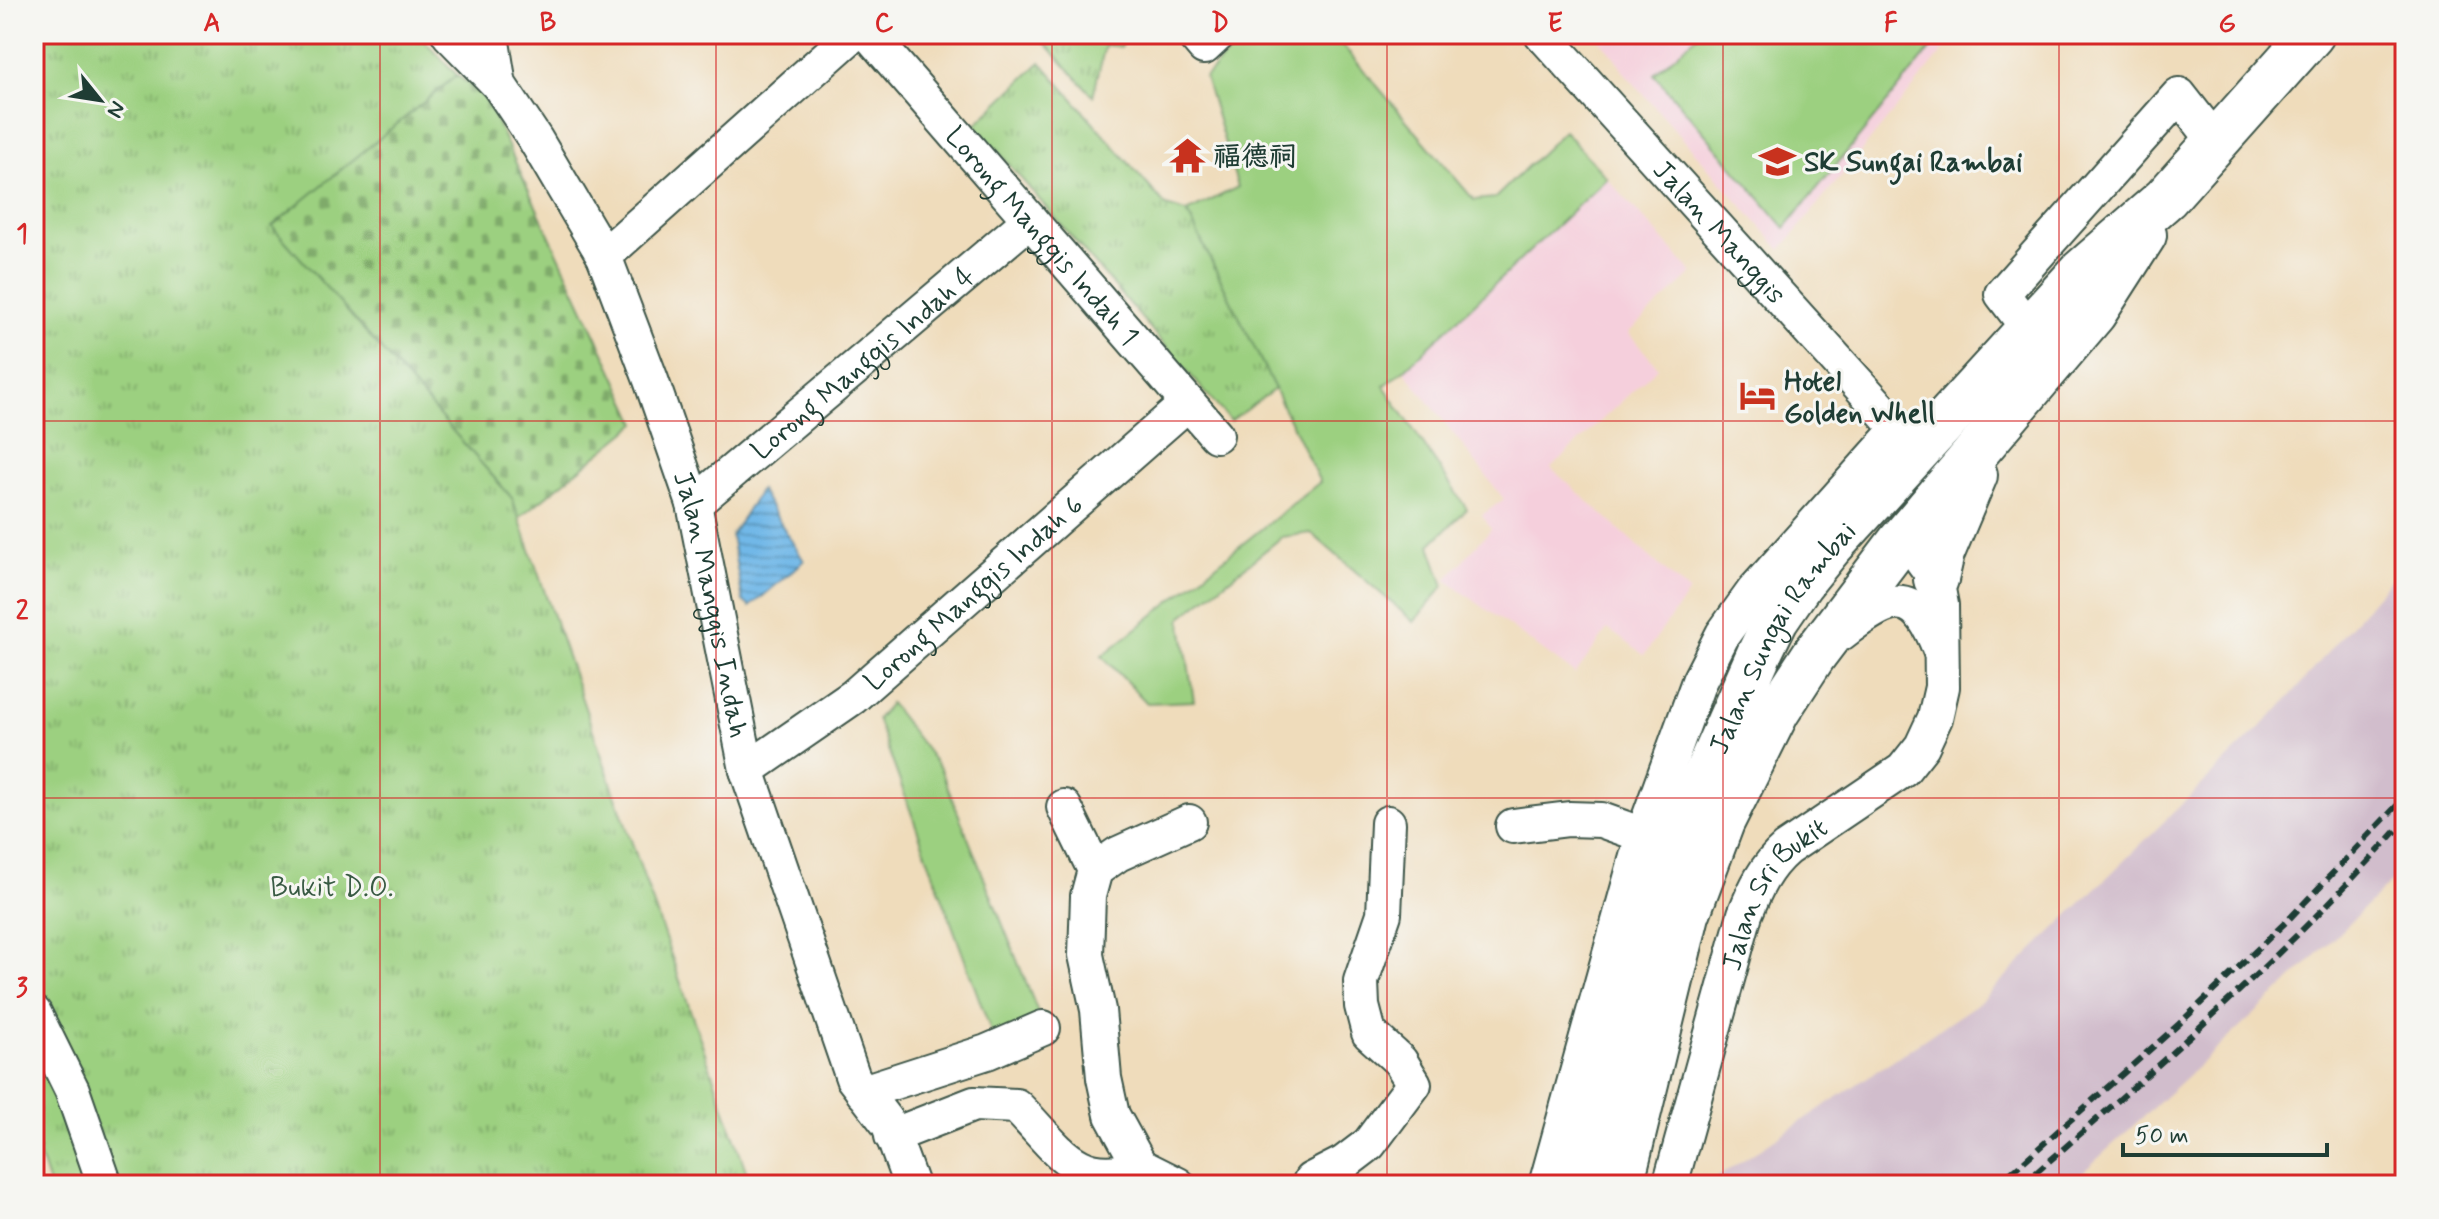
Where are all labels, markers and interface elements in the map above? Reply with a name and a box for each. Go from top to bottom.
text: A [203,7,221,41]
text: B [540,7,556,41]
text: C [875,7,894,41]
text: D [1211,7,1229,41]
text: E [1547,7,1563,41]
text: F [1884,7,1898,41]
text: G [2218,7,2236,41]
north arrow [60,60,140,140]
text: N [100,96,131,122]
street label: Lorong Manggis Indah 1 [936,119,1146,354]
temple icon: 福德祠 [1168,136,1206,174]
place label: 福德祠 [1213,139,1297,176]
school or university icon: SK Sungai Rambai [1759,142,1797,180]
place label: SK Sungai Rambai [1804,145,2022,185]
street label: Jalan Manggis [1644,153,1793,313]
text: 1 [16,218,28,252]
street label: Lorong Manggis Indah 4 [744,259,983,469]
place label: Hotel Golden Whell [1784,364,1935,433]
hotel icon: Hotel Golden Whell [1739,377,1777,415]
street label: Jalan Manggis Indah [663,466,756,741]
street label: Lorong Manggis Indah 6 [857,487,1092,700]
street label: Jalan Sungai Rambai [1701,514,1866,761]
text: 2 [16,595,29,629]
street label: Jalan Sri Bukit [1714,810,1836,975]
park label: Bukit D.O. [270,870,394,907]
text: 3 [16,972,28,1006]
scale bar [2123,1107,2327,1157]
text: 50 m [2135,1121,2189,1152]

